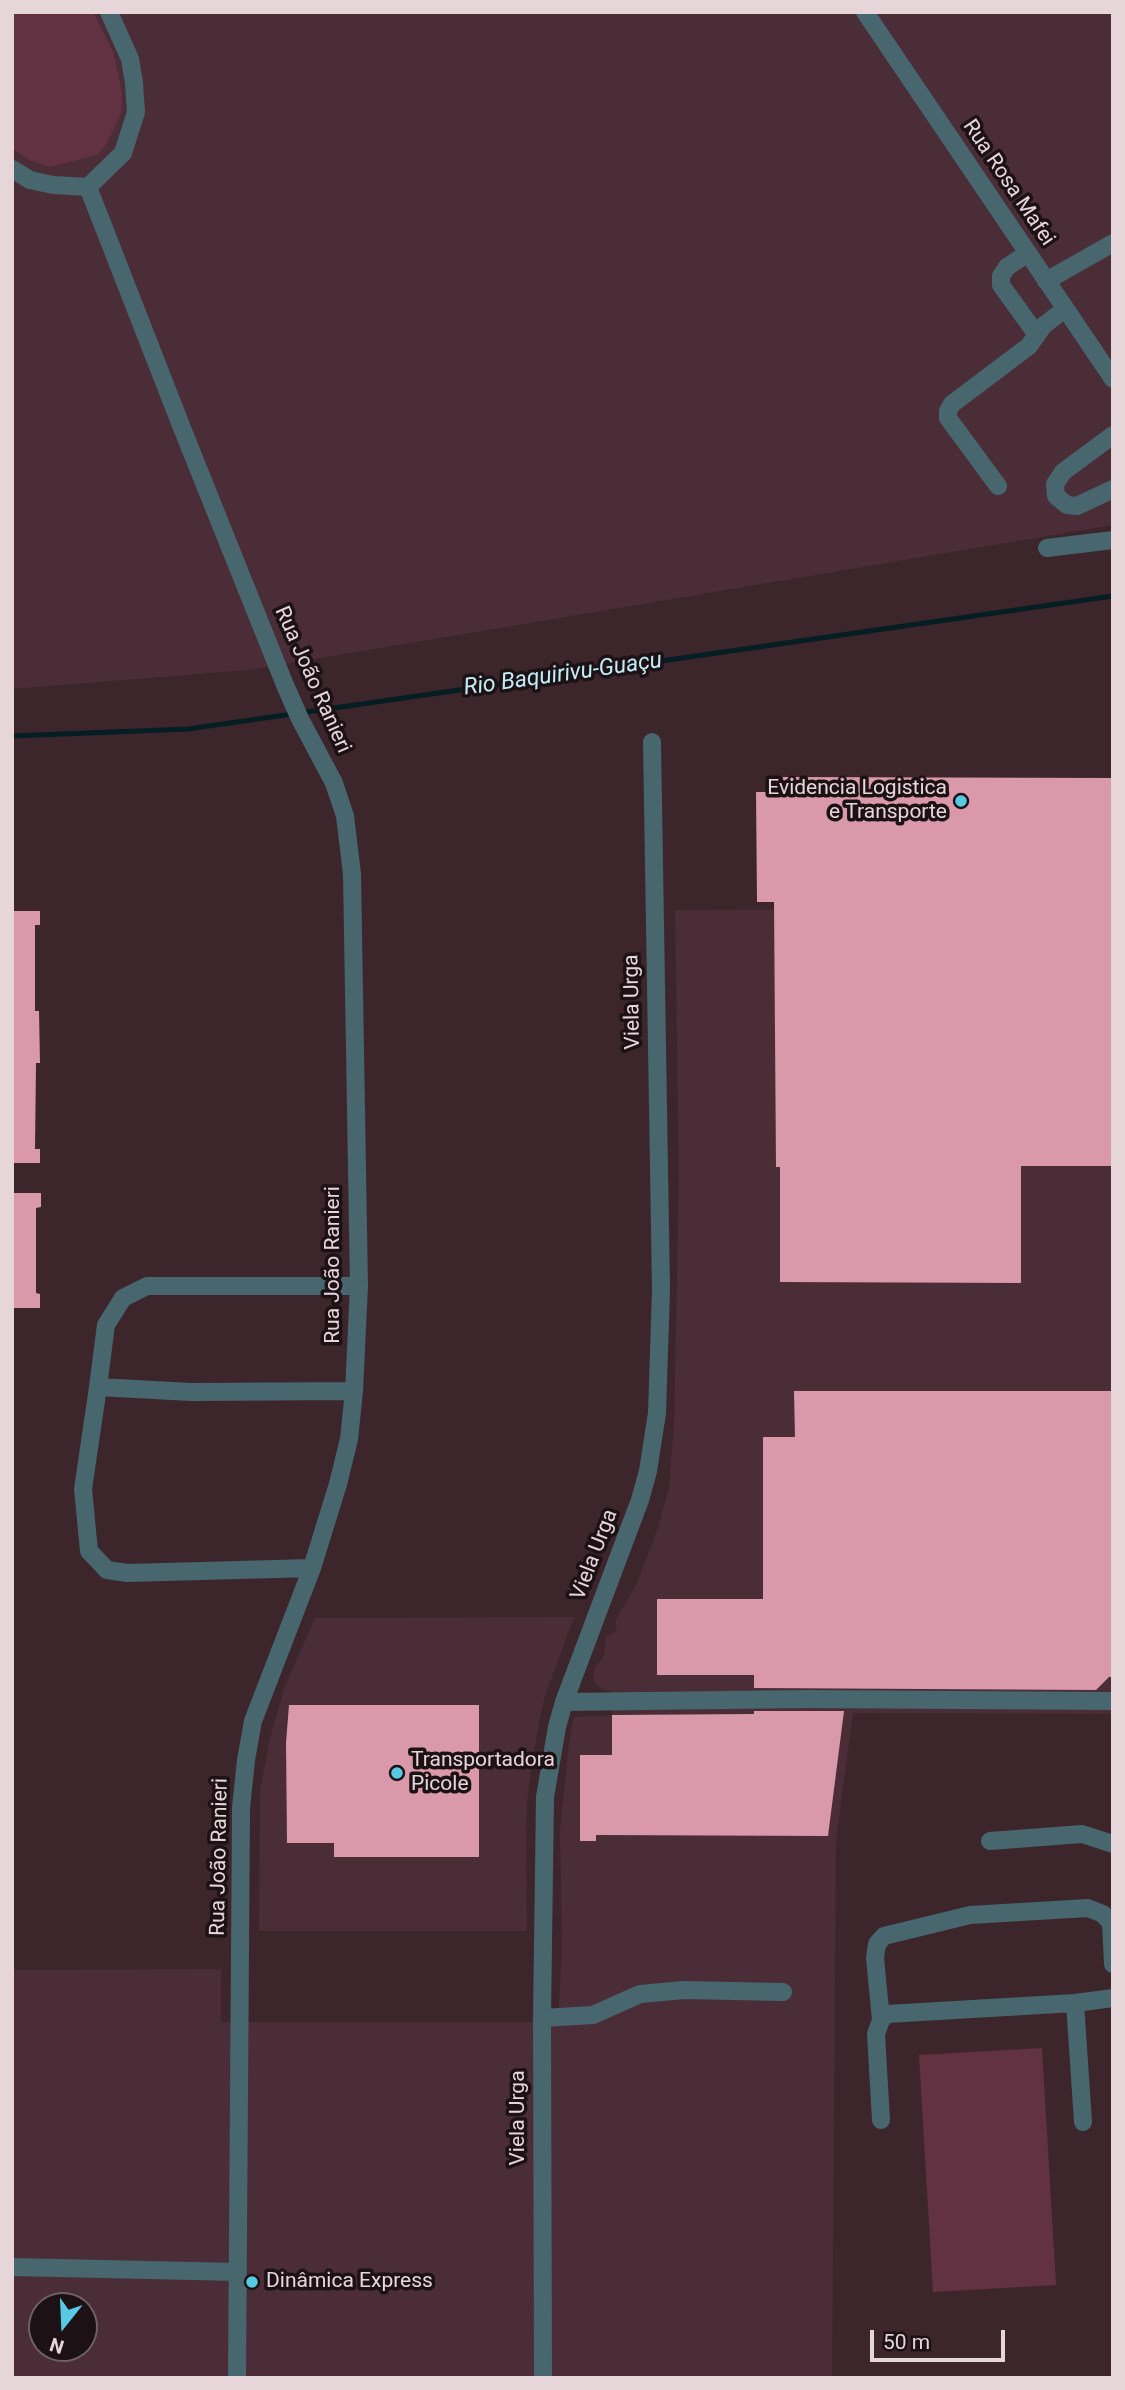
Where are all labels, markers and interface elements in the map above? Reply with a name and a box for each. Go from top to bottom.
street label: Rua Rosa Mafei [957,115,1059,251]
street label: Rua João Ranieri [268,603,356,757]
water label: Rio Baquirivu-Guaçu [462,647,664,703]
place label: Evidencia Logistica e Transporte [767,776,947,826]
marker: Evidencia Logistica e Transporte [953,793,969,809]
street label: Viela Urga [620,954,646,1050]
street label: Rua João Ranieri [321,1186,347,1344]
street label: Viela Urga [566,1506,624,1604]
place label: Transportadora Picole [411,1748,555,1798]
marker: Transportadora Picole [389,1765,405,1781]
street label: Rua João Ranieri [206,1778,234,1936]
street label: Viela Urga [506,2070,532,2166]
place label: Dinâmica Express [266,2269,433,2295]
marker: Dinâmica Express [244,2274,260,2290]
north arrow [28,2292,98,2362]
scale bar [873,2316,1008,2360]
text: 50 m [883,2330,930,2354]
text: N [47,2333,67,2359]

